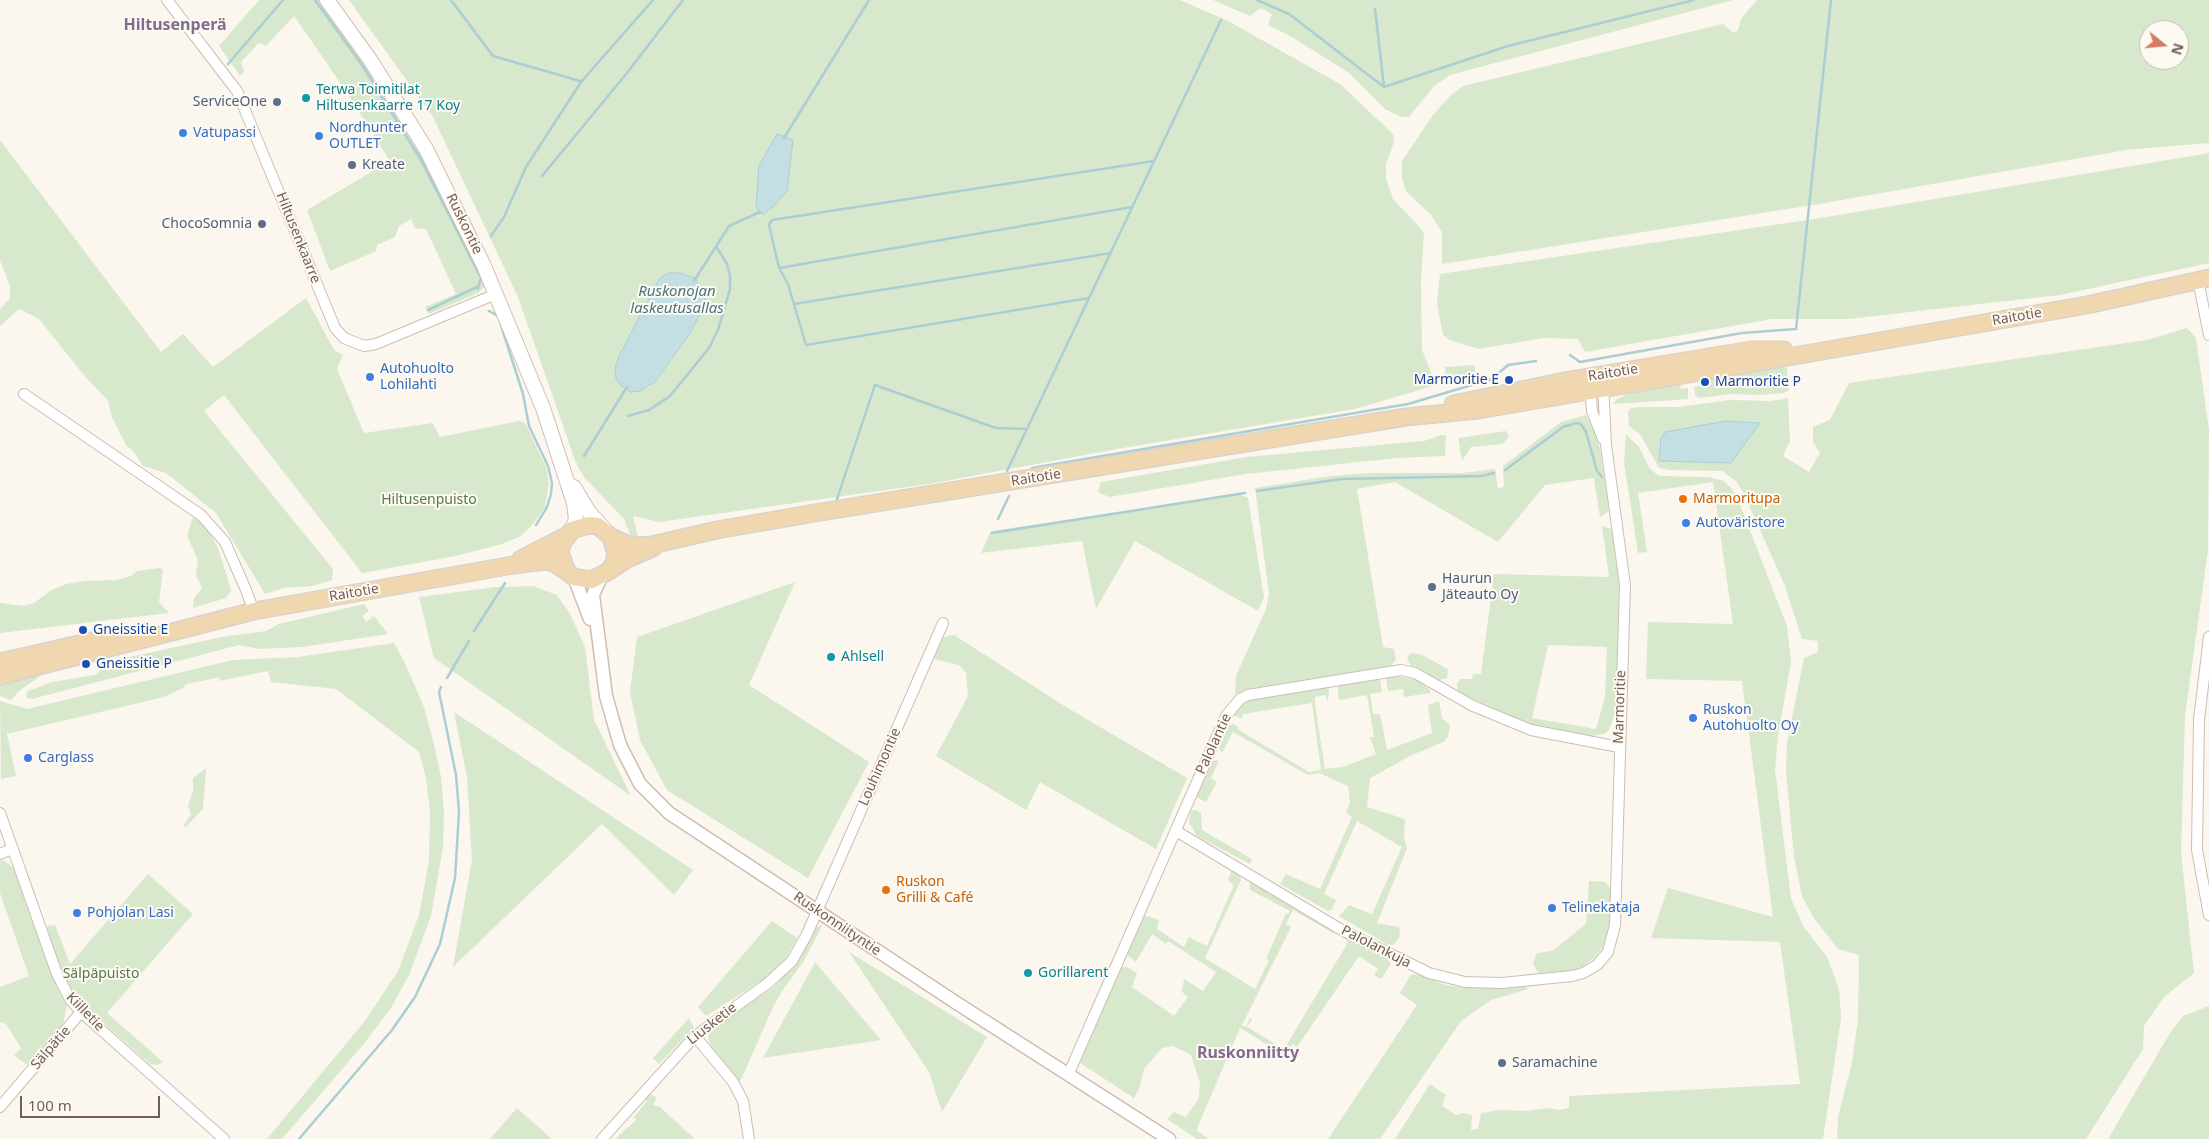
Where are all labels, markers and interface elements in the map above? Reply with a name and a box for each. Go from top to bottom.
district label: Hiltusenperä [123,15,227,35]
north arrow [2139,20,2189,70]
text: N [2167,41,2189,57]
place label: Terwa Toimitilat Hiltusenkaarre 17 Koy [316,82,460,114]
marker: Terwa Toimitilat Hiltusenkaarre 17 Koy [300,92,312,104]
place label: ServiceOne [193,94,267,110]
marker: ServiceOne [271,96,283,108]
place label: Nordhunter OUTLET [329,120,407,152]
place label: Vatupassi [193,125,256,141]
marker: Vatupassi [177,127,189,139]
marker: Nordhunter OUTLET [313,130,325,142]
place label: Kreate [362,157,405,173]
marker: Kreate [346,159,358,171]
street label: Hiltusenkaarre [272,190,324,286]
street label: Ruskontie [442,191,486,257]
place label: ChocoSomnia [161,216,252,232]
marker: ChocoSomnia [256,218,268,230]
water label: Ruskonojan laskeutusallas [630,283,724,318]
street label: Raitotie [1991,304,2043,330]
place label: Autohuolto Lohilahti [380,361,454,394]
street label: Raitotie [1587,361,1639,385]
marker: Autohuolto Lohilahti [364,371,376,383]
place label: Marmoritie E [1414,372,1499,388]
marker: Marmoritie E [1503,374,1515,386]
place label: Marmoritie P [1715,374,1801,390]
marker: Marmoritie P [1699,376,1711,388]
street label: Raitotie [1010,466,1062,490]
place label: Marmoritupa [1693,491,1780,507]
park label: Hiltusenpuisto [381,492,477,508]
marker: Marmoritupa [1677,493,1689,505]
place label: Autoväristore [1696,515,1785,531]
marker: Autoväristore [1680,517,1692,529]
place label: Haurun Jäteauto Oy [1442,571,1518,604]
street label: Raitotie [328,580,380,606]
marker: Haurun Jäteauto Oy [1426,581,1438,593]
place label: Gneissitie E [93,622,168,638]
marker: Gneissitie E [77,624,89,636]
place label: Ahlsell [841,649,884,665]
marker: Ahlsell [825,651,837,663]
place label: Gneissitie P [96,656,172,672]
marker: Gneissitie P [80,658,92,670]
street label: Marmoritie [1610,670,1630,744]
place label: Ruskon Autohuolto Oy [1703,702,1799,734]
street label: Palolantie [1193,711,1235,777]
marker: Ruskon Autohuolto Oy [1687,712,1699,724]
street label: Louhimontie [855,725,905,809]
place label: Carglass [38,750,94,766]
marker: Carglass [22,752,34,764]
place label: Ruskon Grilli & Café [896,874,973,906]
marker: Ruskon Grilli & Café [880,884,892,896]
street label: Ruskonniityntie [790,889,884,959]
place label: Telinekataja [1562,900,1640,916]
marker: Telinekataja [1546,902,1558,914]
place label: Pohjolan Lasi [87,905,174,921]
marker: Pohjolan Lasi [71,907,83,919]
street label: Palolankuja [1338,922,1414,972]
place label: Gorillarent [1038,965,1108,981]
park label: Sälpäpuisto [63,966,139,982]
marker: Gorillarent [1022,967,1034,979]
street label: Kiilletie [62,989,108,1035]
street label: Liusketie [684,999,740,1049]
street label: Sälpätie [28,1023,74,1073]
district label: Ruskonniitty [1197,1043,1299,1063]
place label: Saramachine [1512,1055,1597,1071]
marker: Saramachine [1496,1057,1508,1069]
scale bar [22,1086,162,1118]
text: 100 m [28,1095,72,1115]

